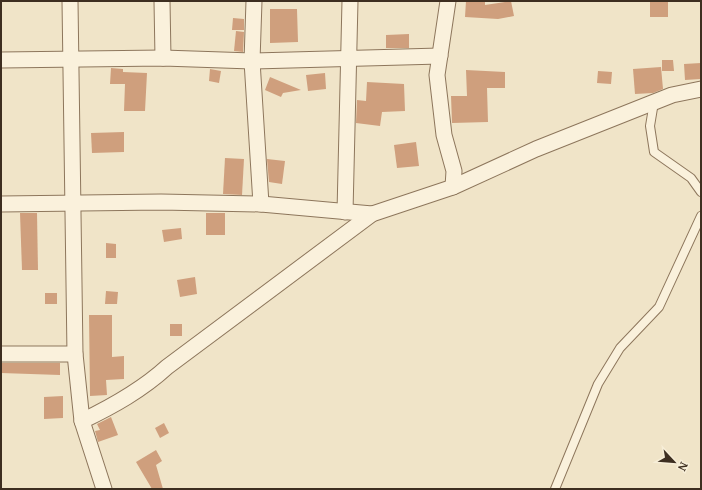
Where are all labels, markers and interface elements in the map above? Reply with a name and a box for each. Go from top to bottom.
north arrow [654,442,694,482]
text: N [675,460,691,474]

